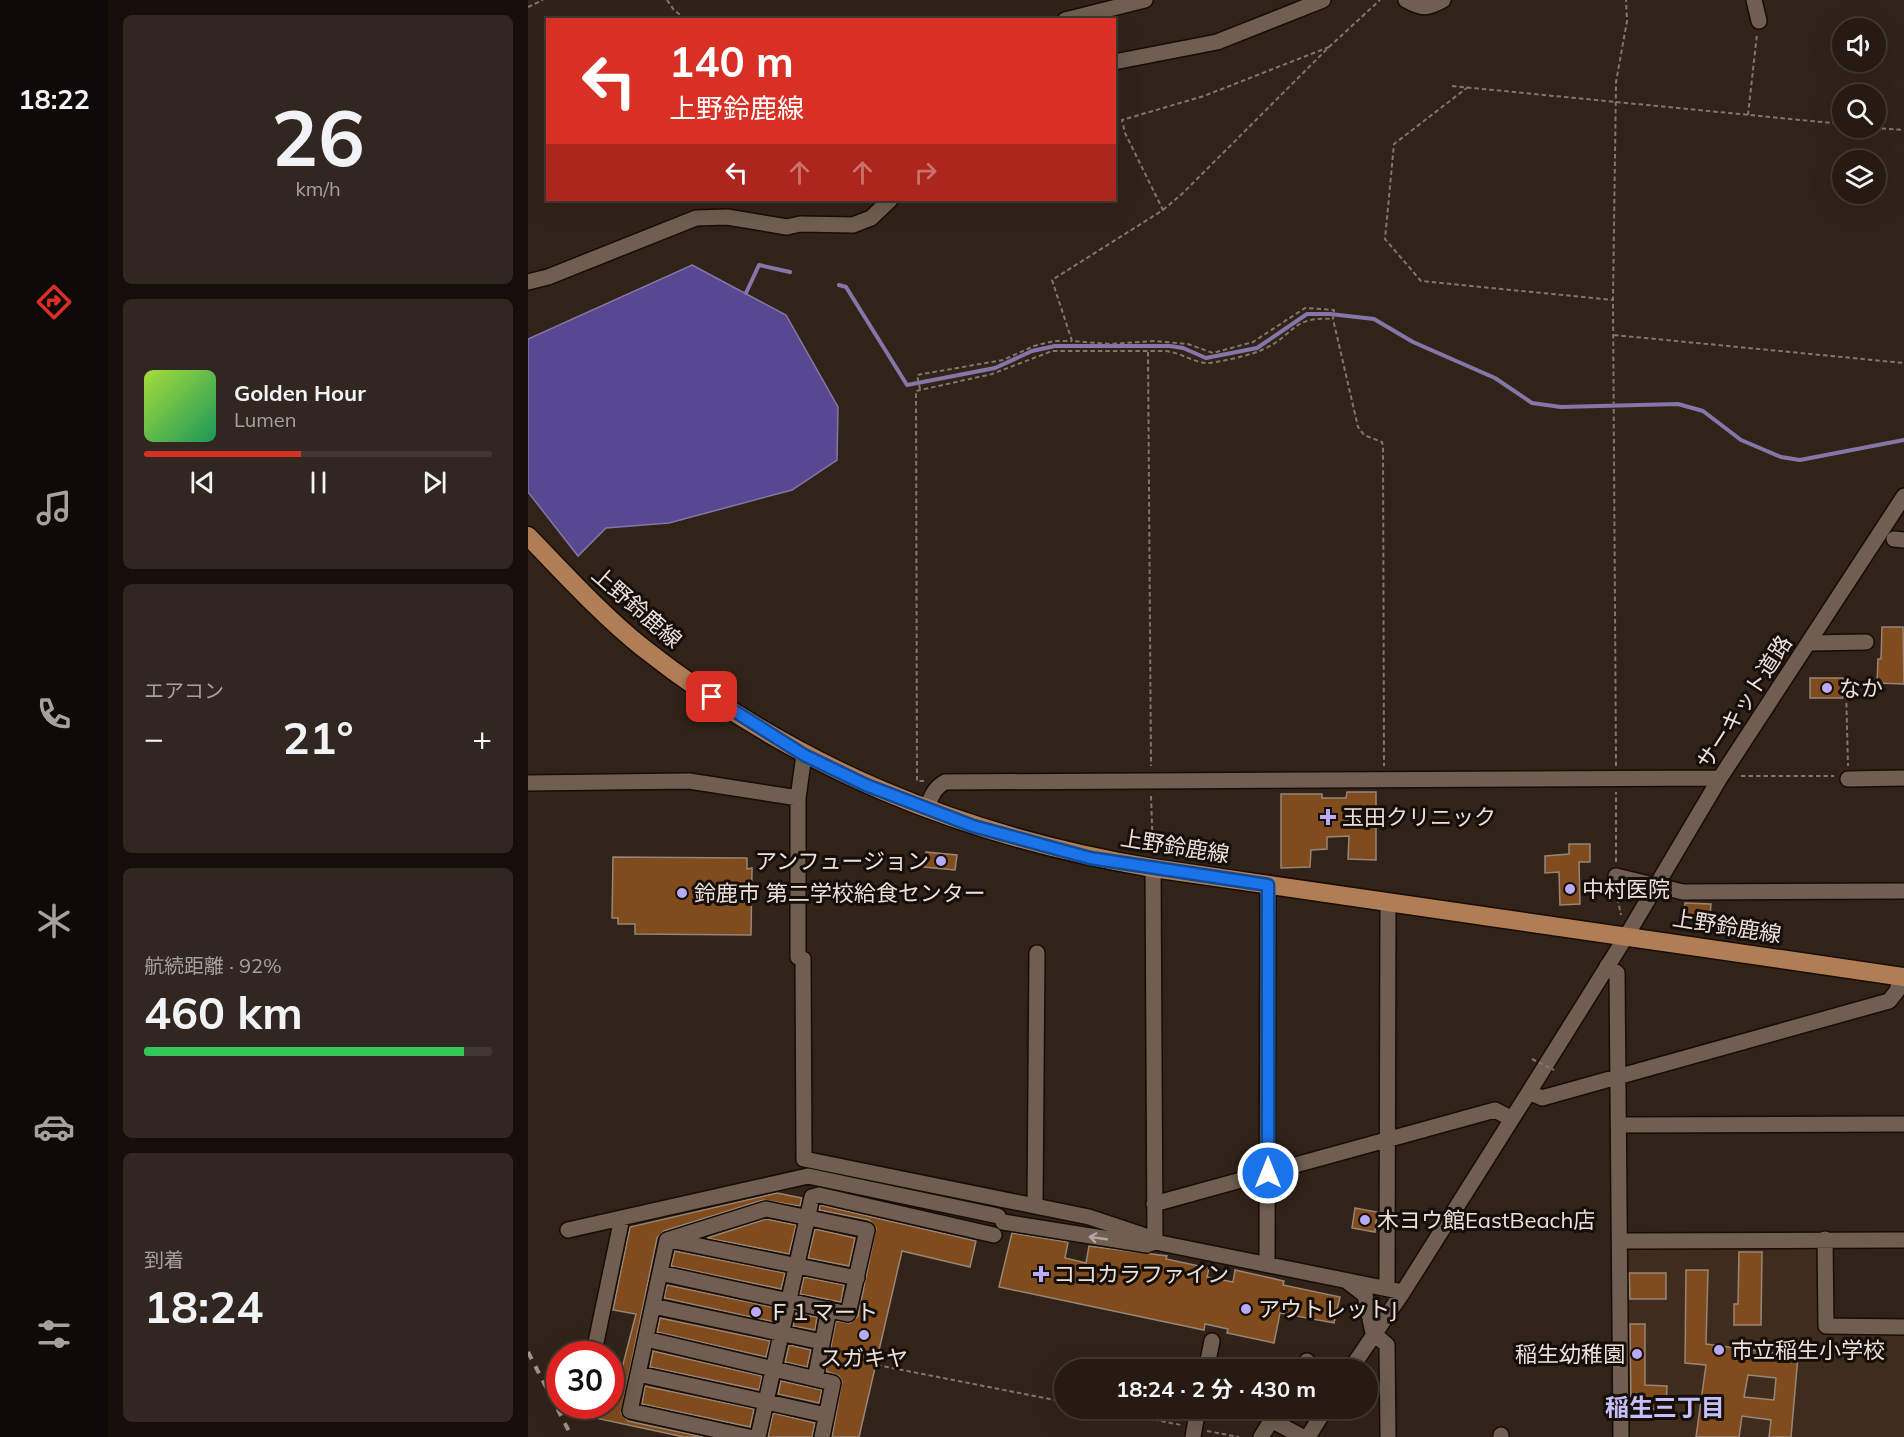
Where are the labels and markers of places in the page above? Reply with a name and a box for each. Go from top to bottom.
pin [686,671,737,722]
place label: なか [1839,674,1883,702]
marker: なか [1820,681,1834,695]
place label: 玉田クリニック [1342,803,1496,831]
marker: 玉田クリニック [1319,808,1337,826]
place label: アンフュージョン [755,847,929,875]
marker: アンフュージョン [934,854,948,868]
place label: 中村医院 [1582,875,1670,903]
place label: 鈴鹿市 第二学校給食センター [694,879,986,907]
marker: 中村医院 [1563,882,1577,896]
marker: 鈴鹿市 第二学校給食センター [675,886,689,900]
place label: 木ヨウ館EastBeach店 [1377,1206,1595,1234]
marker: 木ヨウ館EastBeach店 [1358,1213,1372,1227]
place label: ココカラファイン [1053,1260,1229,1288]
marker: ココカラファイン [1034,1267,1048,1281]
place label: アウトレットJ [1258,1295,1397,1323]
place label: Ｆ１マート [768,1298,878,1326]
marker: アウトレットJ [1239,1302,1253,1316]
marker: Ｆ１マート [749,1305,763,1319]
marker: スガキヤ [857,1328,871,1342]
place label: 市立稲生小学校 [1731,1336,1885,1364]
place label: 稲生幼稚園 [1515,1340,1625,1368]
marker: 市立稲生小学校 [1712,1343,1726,1357]
place label: スガキヤ [820,1344,908,1372]
marker: 稲生幼稚園 [1630,1347,1644,1361]

